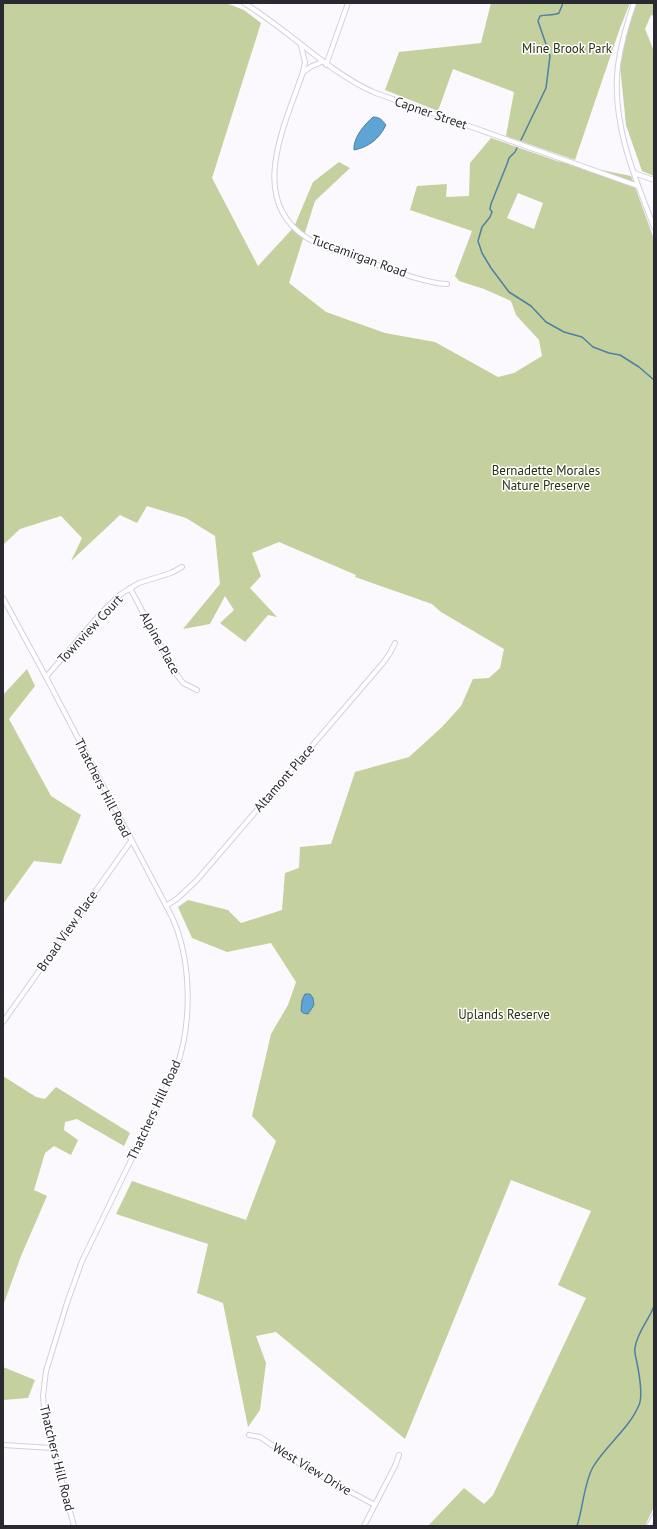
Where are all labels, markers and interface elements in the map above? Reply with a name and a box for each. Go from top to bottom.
park label: Mine Brook Park [522,40,613,57]
street label: Capner Street [393,93,470,134]
street label: Tuccamirgan Road [309,231,409,281]
park label: Bernadette Morales Nature Preserve [492,462,600,494]
street label: Townview Court [54,591,127,667]
street label: Alpine Place [136,609,184,677]
street label: Thatchers Hill Road [71,736,135,840]
street label: Altamont Place [250,741,318,815]
street label: Broad View Place [33,887,101,975]
park label: Uplands Reserve [458,1006,550,1023]
street label: Thatchers Hill Road [123,1057,185,1163]
street label: Thatchers Hill Road [36,1403,78,1513]
street label: West View Drive [269,1439,355,1499]

